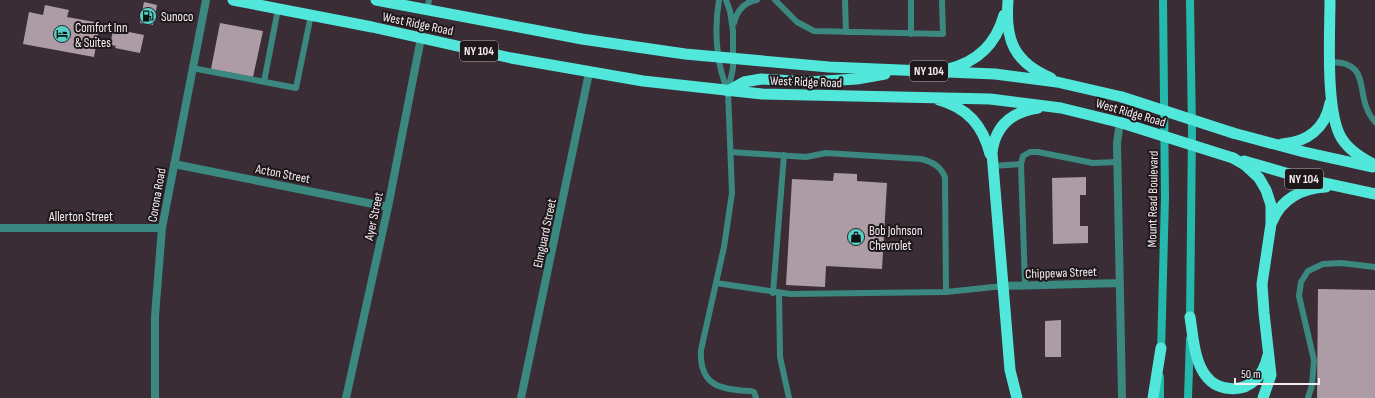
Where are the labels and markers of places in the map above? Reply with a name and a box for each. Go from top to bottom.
fuel station icon: Sunoco [138,6,158,26]
place label: Sunoco [161,9,194,25]
place label: Comfort Inn & Suites [75,20,127,51]
hotel icon: Comfort Inn & Suites [52,24,72,44]
place label: Bob Johnson Chevrolet [869,223,922,254]
shop icon: Bob Johnson Chevrolet [846,227,866,247]

